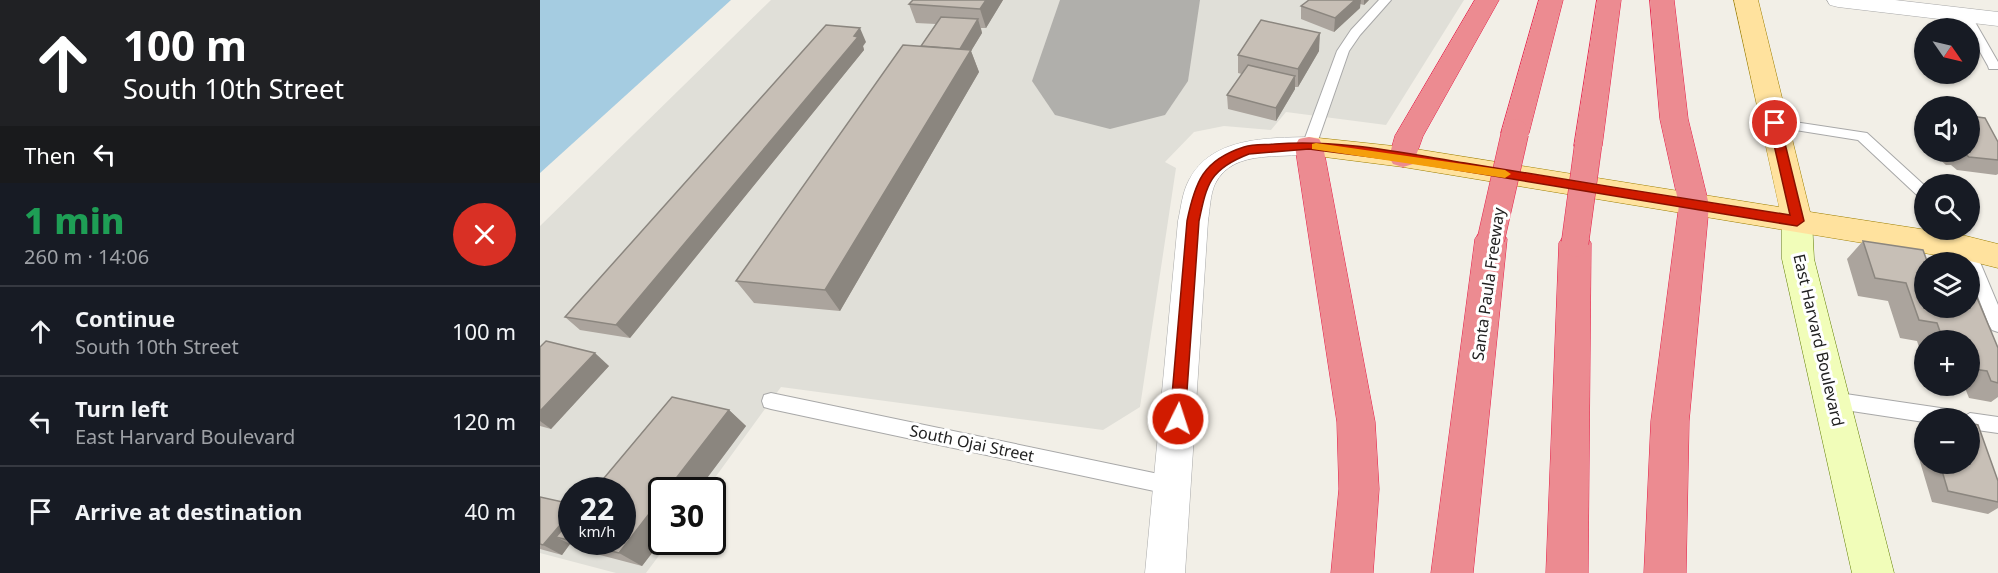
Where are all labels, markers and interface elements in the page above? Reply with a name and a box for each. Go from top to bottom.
text: 100 m [123,16,247,73]
north arrow [1914,18,1980,84]
map controls [1914,18,1980,474]
icon: ahead [24,24,102,102]
text: South 10th Street [123,70,344,107]
button: sound [1914,96,1980,162]
pin [1749,97,1800,148]
icon: arrive [1758,106,1791,139]
icon: left [88,138,121,171]
text: Then [24,140,76,170]
button: search [1914,174,1980,240]
text: 1 min [24,196,125,245]
button: close [453,203,516,266]
street label: Santa Paula Freeway [1466,205,1510,362]
text: 260 m · 14:06 [24,243,149,270]
street label: East Harvard Boulevard [1788,252,1850,428]
button: layers [1914,252,1980,318]
text: Continue [75,303,175,333]
icon: ahead [24,315,57,348]
text: 100 m [452,316,516,346]
button: + [1914,330,1980,396]
text: South 10th Street [75,333,239,360]
position arrow [1146,387,1210,451]
text: Turn left [75,393,169,423]
icon: left [24,405,57,438]
text: 120 m [452,406,516,436]
button: − [1914,408,1980,474]
street label: South Ojai Street [908,419,1036,467]
text: East Harvard Boulevard [75,423,295,450]
speed limit sign: 30 [648,477,726,555]
text: 22 [580,488,614,529]
icon: arrive [24,495,57,528]
text: Arrive at destination [75,496,302,526]
text: 40 m [465,496,516,526]
text: km/h [579,521,615,541]

